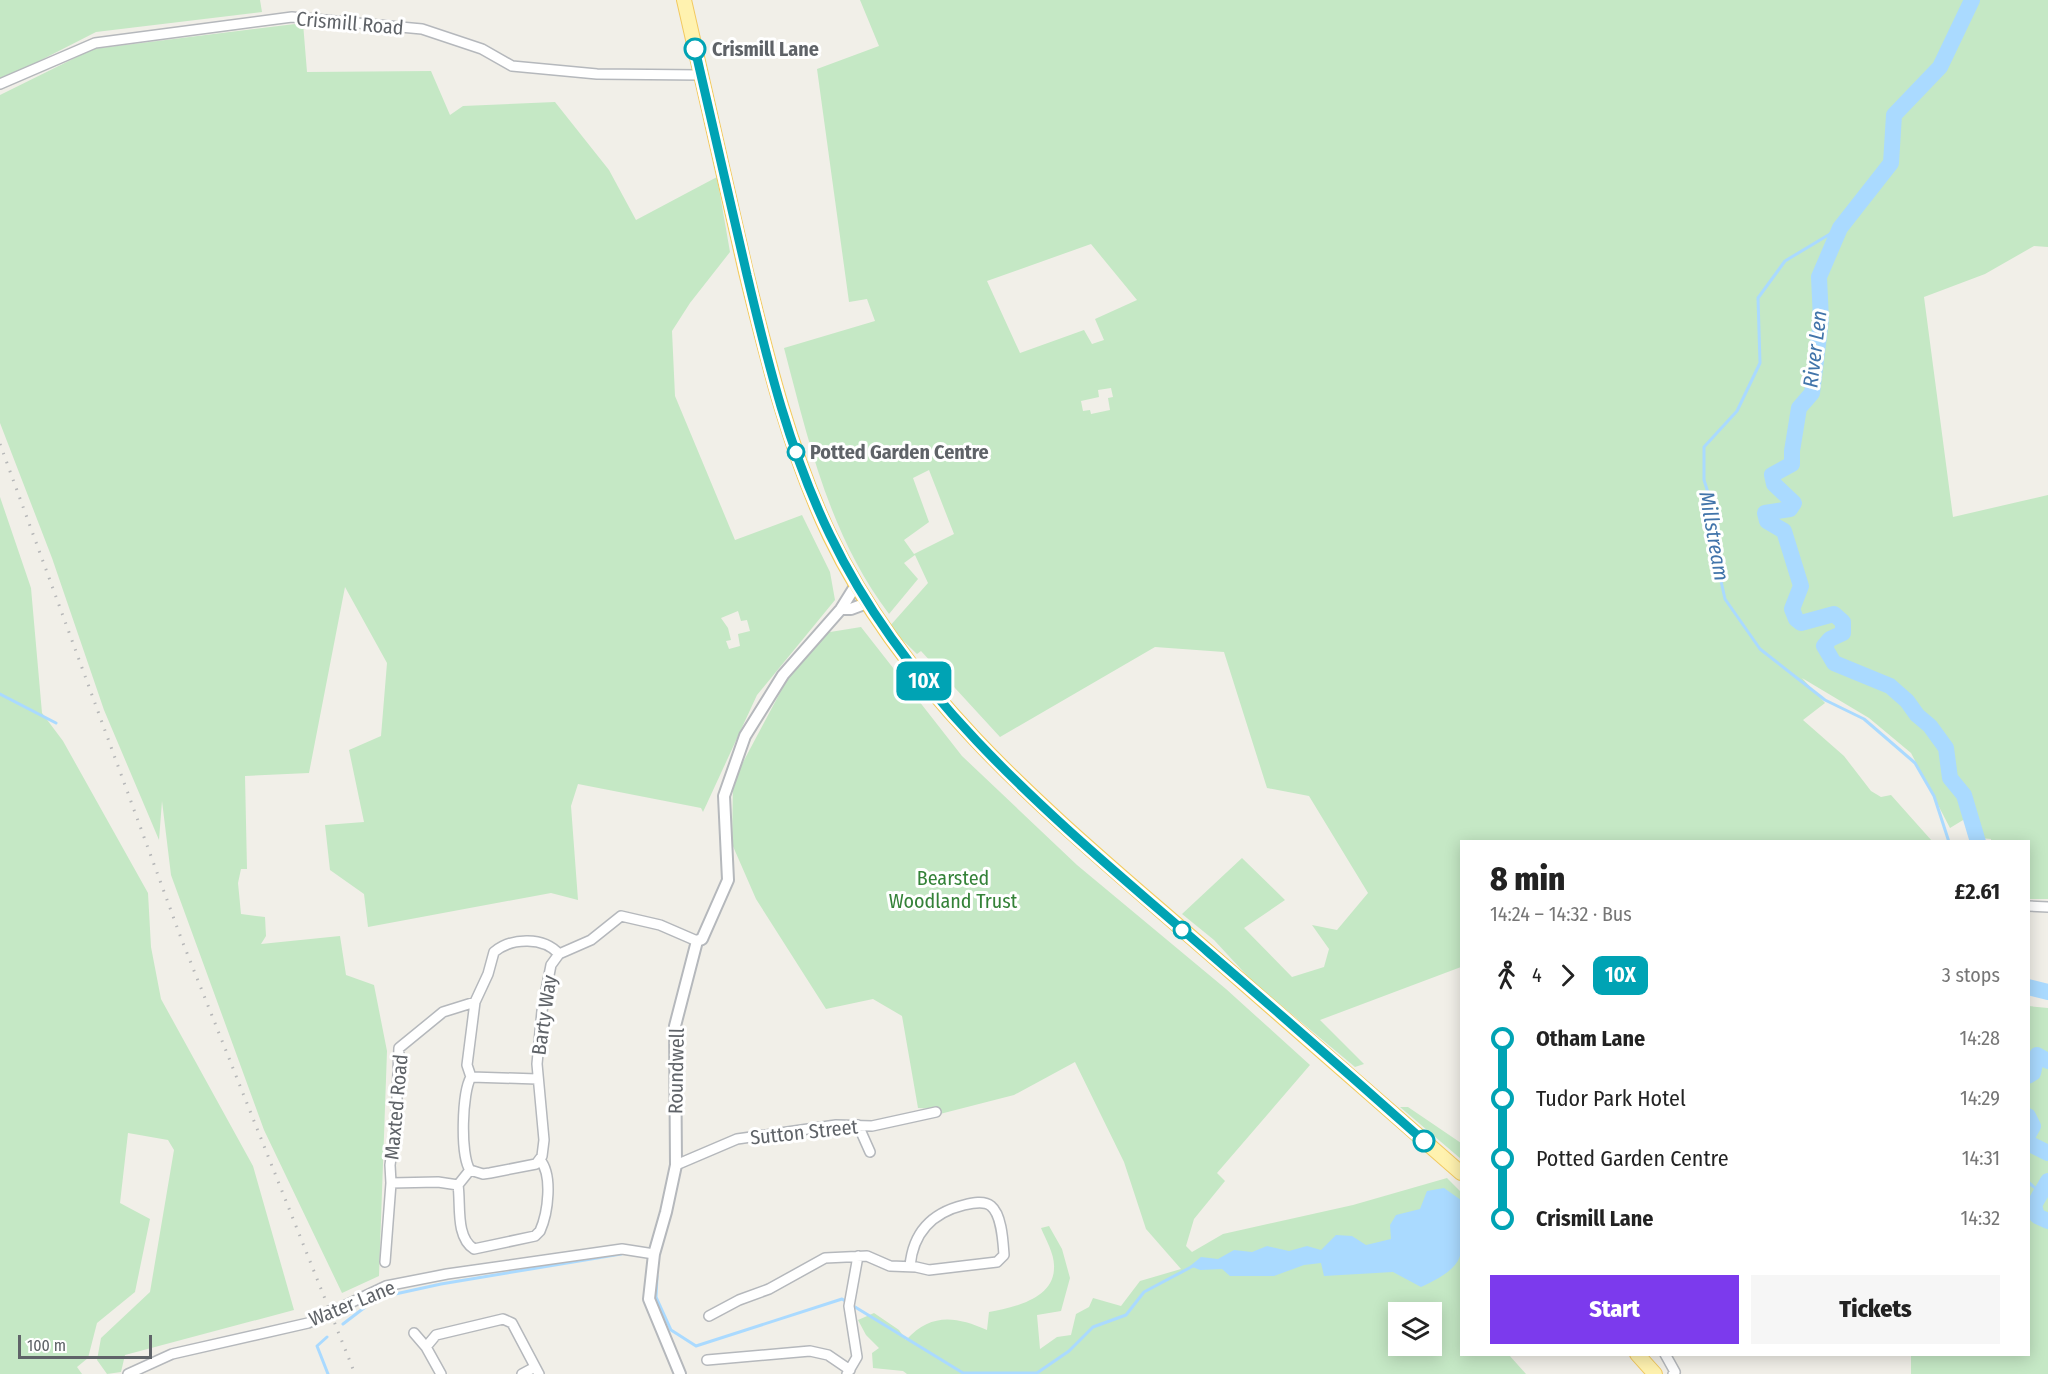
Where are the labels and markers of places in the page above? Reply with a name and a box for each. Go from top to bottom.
place label: Crismill Lane [712,37,819,61]
marker: Crismill Lane [684,38,706,60]
place label: Potted Garden Centre [810,440,989,464]
marker: Potted Garden Centre [787,443,805,461]
unlabelled marker [1173,921,1191,939]
unlabelled marker [1413,1130,1435,1152]

